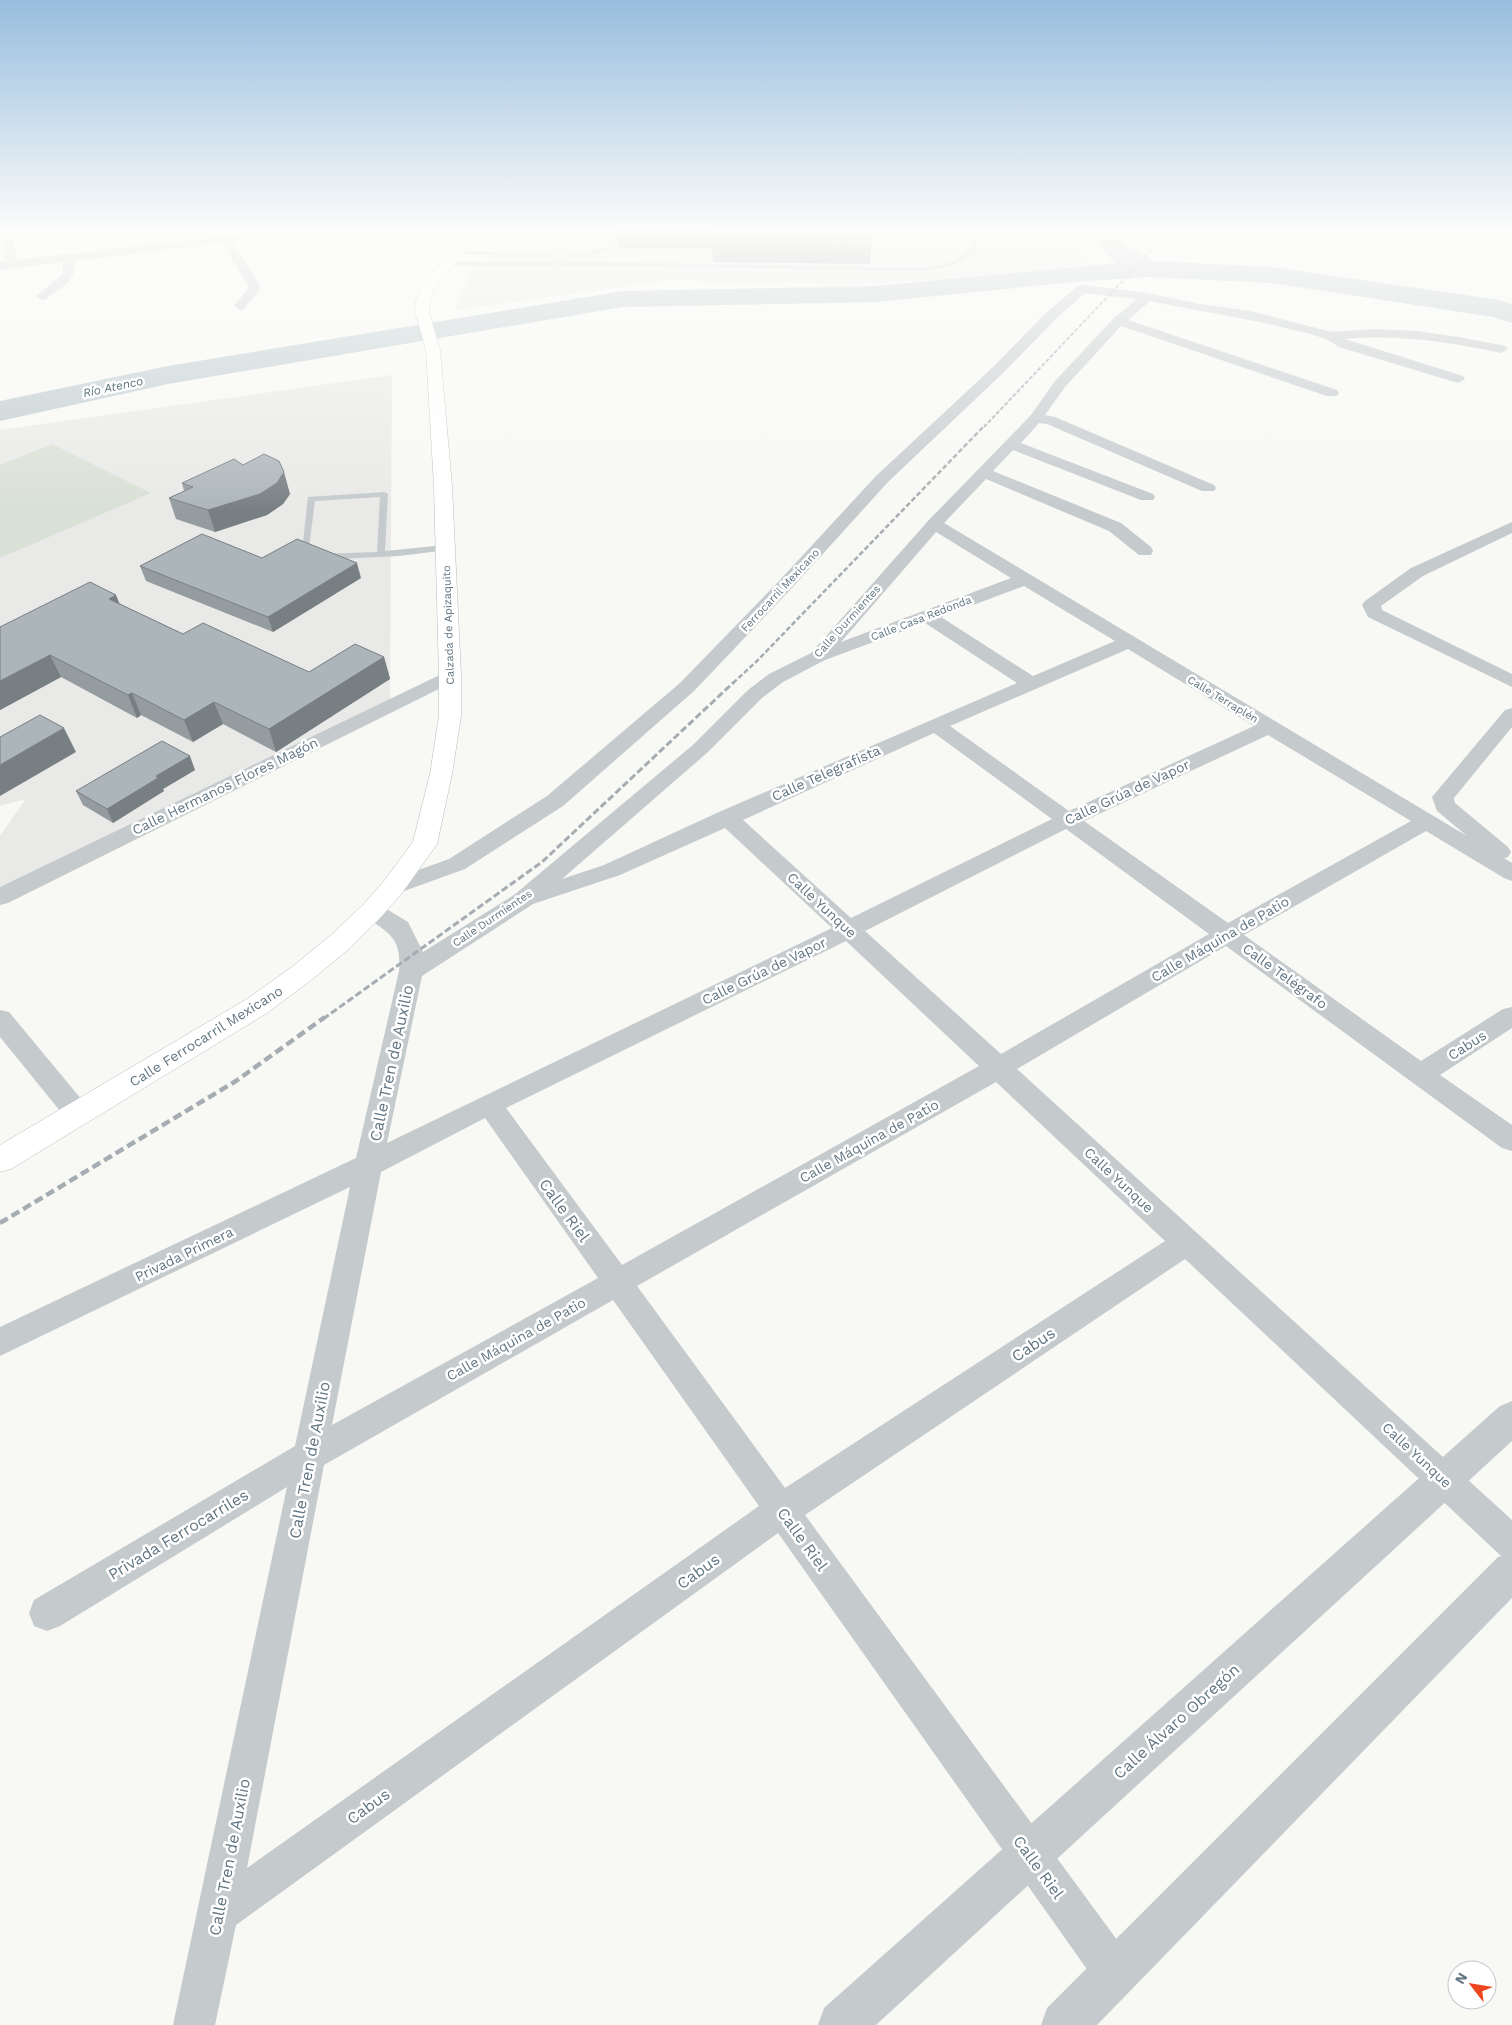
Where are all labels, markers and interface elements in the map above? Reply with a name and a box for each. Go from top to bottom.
water label: Río Atenco [82,374,144,400]
street label: Ferrocarril Mexicano [738,546,822,635]
street label: Calzada de Apizaquito [440,565,457,685]
street label: Calle Durmientes [811,582,883,660]
street label: Calle Casa Redonda [869,593,973,644]
street label: Calle Terraplén [1185,673,1261,726]
street label: Calle Hermanos Flores Magón [130,734,320,838]
street label: Calle Telegrafista [769,742,883,804]
street label: Calle Grúa de Vapor [1062,756,1192,828]
street label: Calle Yunque [784,869,860,941]
street label: Calle Durmientes [450,887,535,950]
street label: Calle Máquina de Patio [1148,893,1292,985]
street label: Calle Grúa de Vapor [699,934,829,1008]
street label: Calle Telégrafo [1240,940,1330,1012]
street label: Calle Ferrocarril Mexicano [126,982,286,1090]
street label: Calle Tren de Auxilio [366,983,417,1143]
street label: Cabus [1445,1027,1489,1063]
street label: Calle Máquina de Patio [797,1096,941,1186]
street label: Calle Yunque [1081,1144,1157,1216]
street label: Calle Riel [535,1175,594,1246]
street label: Privada Primera [132,1223,236,1285]
street label: Calle Máquina de Patio [444,1294,588,1384]
street label: Cabus [1008,1323,1059,1366]
street label: Calle Tren de Auxilio [285,1380,334,1540]
street label: Calle Yunque [1379,1419,1455,1491]
street label: Privada Ferrocarriles [105,1485,252,1584]
street label: Calle Riel [773,1504,832,1575]
street label: Cabus [673,1550,723,1593]
street label: Calle Álvaro Obregón [1109,1660,1243,1783]
street label: Calle Tren de Auxilio [205,1777,254,1937]
street label: Cabus [343,1785,393,1828]
street label: Calle Riel [1009,1832,1068,1903]
north arrow [1447,1960,1497,2010]
text: N [1451,1970,1470,1987]

